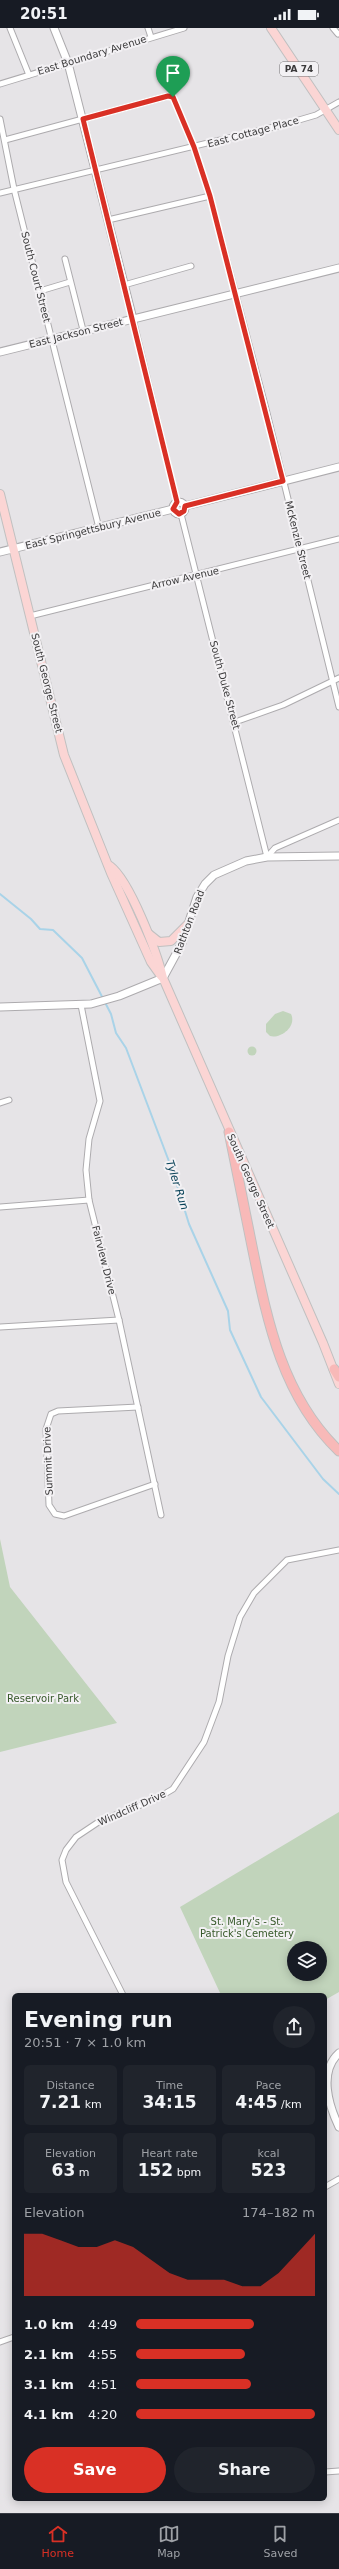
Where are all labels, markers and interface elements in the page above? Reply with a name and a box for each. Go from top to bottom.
text: 20:51 [20,5,68,23]
street label: East Boundary Avenue [36,33,148,77]
pin [156,56,190,97]
icon: arrive [162,62,184,84]
road number: PA 74 [280,62,318,76]
street label: East Cottage Place [206,115,300,149]
street label: South Court Street [19,230,53,324]
street label: East Jackson Street [28,316,124,350]
street label: McKenzie Street [283,500,313,580]
street label: East Springettsbury Avenue [24,507,162,551]
street label: Arrow Avenue [150,565,220,591]
street label: South George Street [29,632,65,734]
street label: South Duke Street [208,639,242,731]
street label: Rathton Road [172,888,206,956]
street label: South George Street [225,1132,277,1230]
water label: Tyler Run [163,1158,191,1212]
street label: Fairview Drive [90,1224,118,1296]
street label: Summit Drive [41,1426,55,1496]
park label: Reservoir Park [7,1693,79,1704]
street label: Windcliff Drive [96,1788,168,1828]
park label: St. Mary's - St. Patrick's Cemetery [200,1916,294,1939]
map controls [287,1941,327,1981]
button: layers [287,1941,327,1981]
button: share [273,2006,315,2048]
text: Evening run [24,2007,173,2032]
text: 20:51 · 7 × 1.0 km [24,2035,146,2050]
text: Distance [46,2079,95,2092]
text: Time [156,2079,183,2092]
text: Pace [256,2079,281,2092]
text: 7.21 [39,2092,81,2112]
text: 34:15 [142,2092,197,2112]
text: 4:45 [235,2092,278,2112]
text: km [81,2098,102,2111]
text: /km [278,2098,302,2111]
text: Elevation [45,2147,96,2160]
text: Heart rate [141,2147,198,2160]
text: kcal [257,2147,280,2160]
text: 63 [52,2160,75,2180]
text: 152 [138,2160,173,2180]
text: 523 [251,2160,286,2180]
text: m [75,2166,89,2179]
text: bpm [173,2166,201,2179]
text: Elevation [24,2205,84,2220]
text: 174–182 m [242,2205,315,2220]
text: 1.0 km [24,2317,74,2332]
text: 4:49 [88,2317,117,2332]
text: 2.1 km [24,2347,74,2362]
text: 4:55 [88,2347,117,2362]
text: 3.1 km [24,2377,74,2392]
text: 4:51 [88,2377,117,2392]
text: 4.1 km [24,2407,74,2422]
text: 4:20 [88,2407,117,2422]
button: Save [24,2447,166,2493]
button: Share [174,2447,315,2493]
tab: Home [42,2523,74,2560]
tab: Map [157,2523,180,2560]
tab: Saved [263,2523,297,2560]

